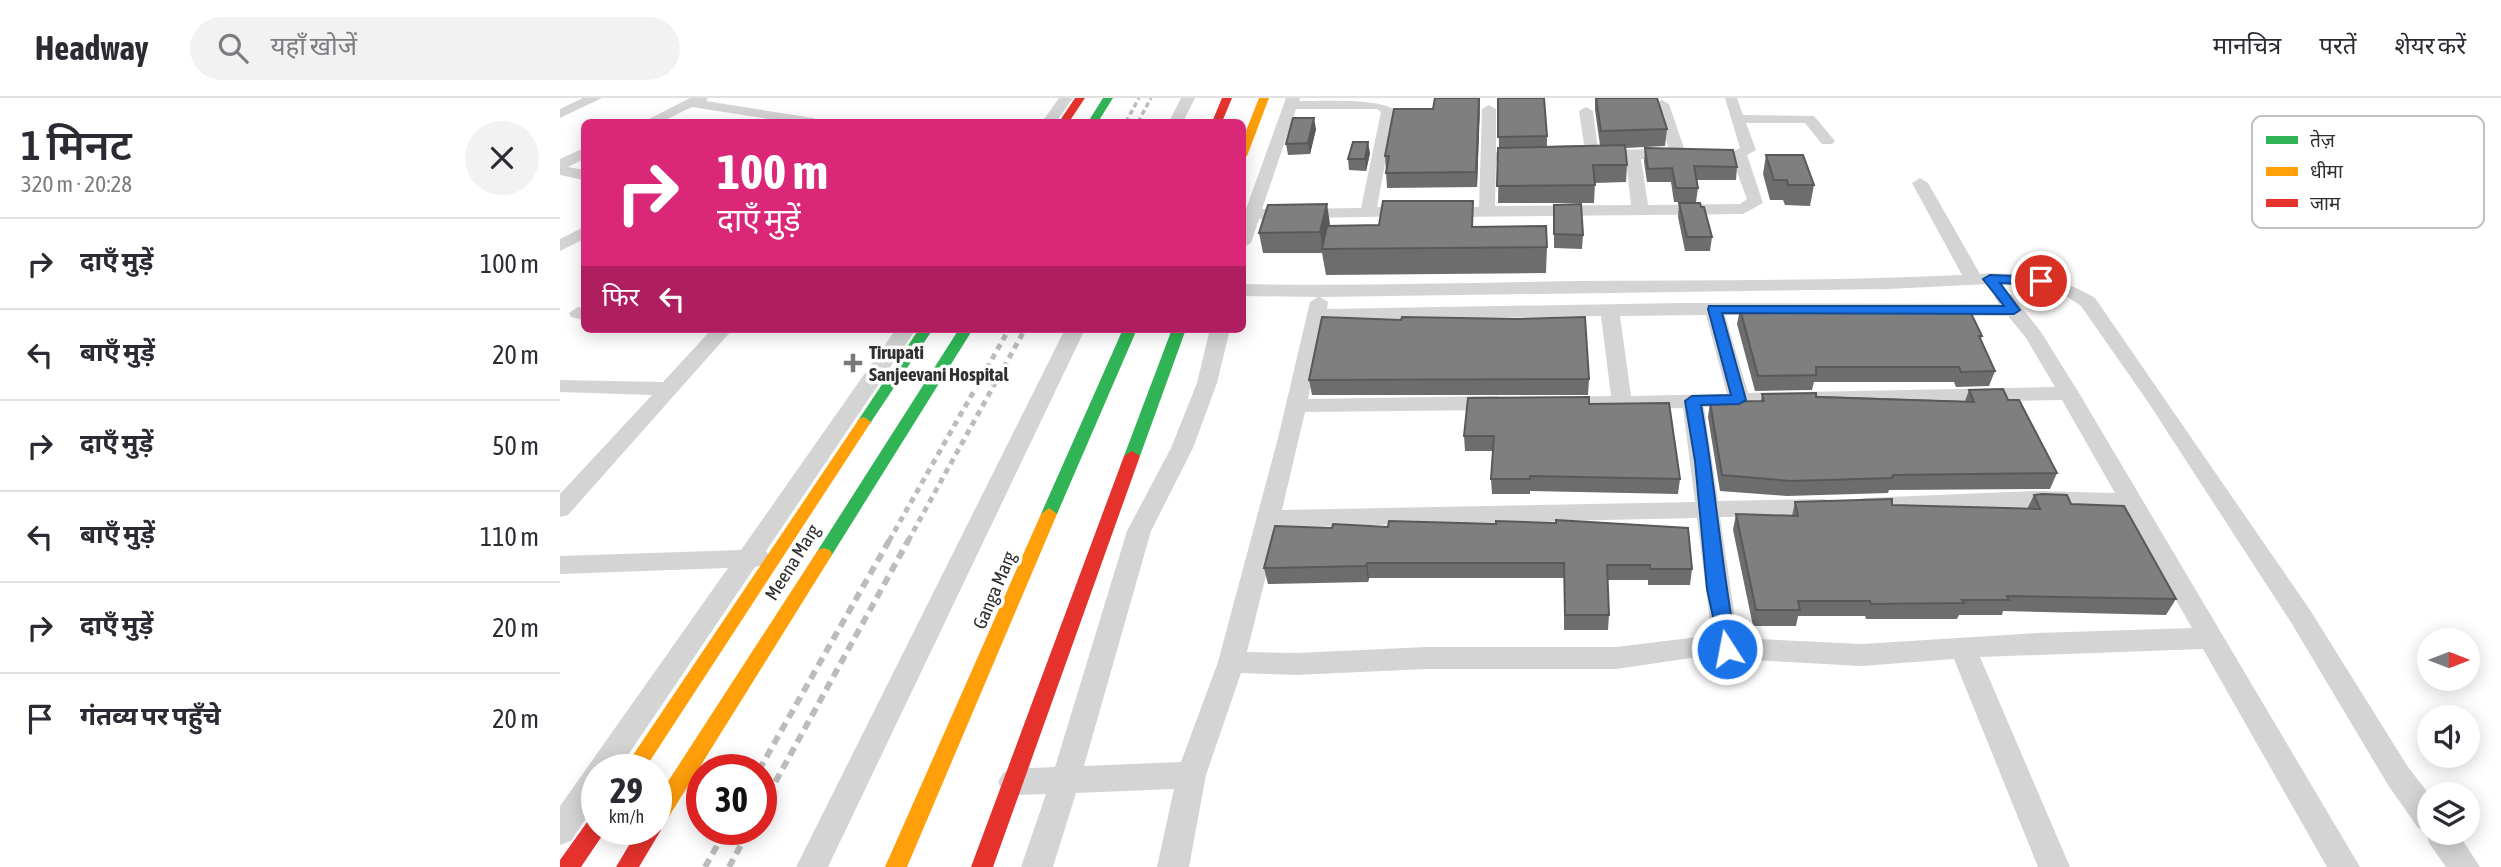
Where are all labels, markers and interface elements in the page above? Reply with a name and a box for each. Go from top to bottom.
search box [190,17,680,80]
text: Headway [35,29,148,67]
icon: search [214,29,252,67]
text: यहाँ खोजें [270,31,357,61]
text: मानचित्र [2213,32,2281,59]
text: परतें [2319,32,2356,59]
text: शेयर करें [2394,32,2466,59]
legend [2252,116,2484,228]
text: 1 मिनट [21,121,132,169]
button: close [465,121,539,195]
text: तेज़ [2310,129,2336,151]
text: 100 m [717,143,828,199]
icon: right [602,147,693,238]
text: धीमा [2310,160,2344,182]
text: 320 m · 20:28 [21,171,132,197]
text: जाम [2310,192,2341,214]
text: दाएँ मुड़ें [717,201,801,238]
icon: right [21,245,59,283]
text: दाएँ मुड़ें [80,246,153,276]
text: 100 m [480,249,539,279]
pin [2011,251,2071,311]
icon: arrive [2022,262,2060,300]
icon: left [653,280,691,318]
text: फिर [602,282,639,312]
icon: left [21,336,59,374]
text: बाएँ मुड़ें [80,337,155,367]
text: 20 m [492,340,539,370]
place label: Tirupati Sanjeevani Hospital [869,341,1009,385]
marker: Tirupati Sanjeevani Hospital [843,353,863,373]
icon: right [21,427,59,465]
text: दाएँ मुड़ें [80,428,153,458]
text: 50 m [492,431,539,461]
icon: left [21,518,59,556]
text: बाएँ मुड़ें [80,519,155,549]
street label: Meena Marg [760,519,824,604]
text: 110 m [480,522,539,552]
street label: Ganga Marg [968,547,1020,632]
icon: right [21,609,59,647]
text: दाएँ मुड़ें [80,610,153,640]
position arrow [1690,612,1764,686]
text: 20 m [492,613,539,643]
north arrow [2417,628,2480,691]
map controls [2417,628,2480,845]
icon: arrive [21,700,59,738]
text: गंतव्य पर पहुँचे [80,701,221,731]
text: 20 m [492,704,539,734]
button: sound [2417,705,2480,768]
speed limit sign: 30 [686,754,777,845]
text: 29 [610,770,643,810]
button: layers [2417,782,2480,845]
text: km/h [609,806,644,827]

